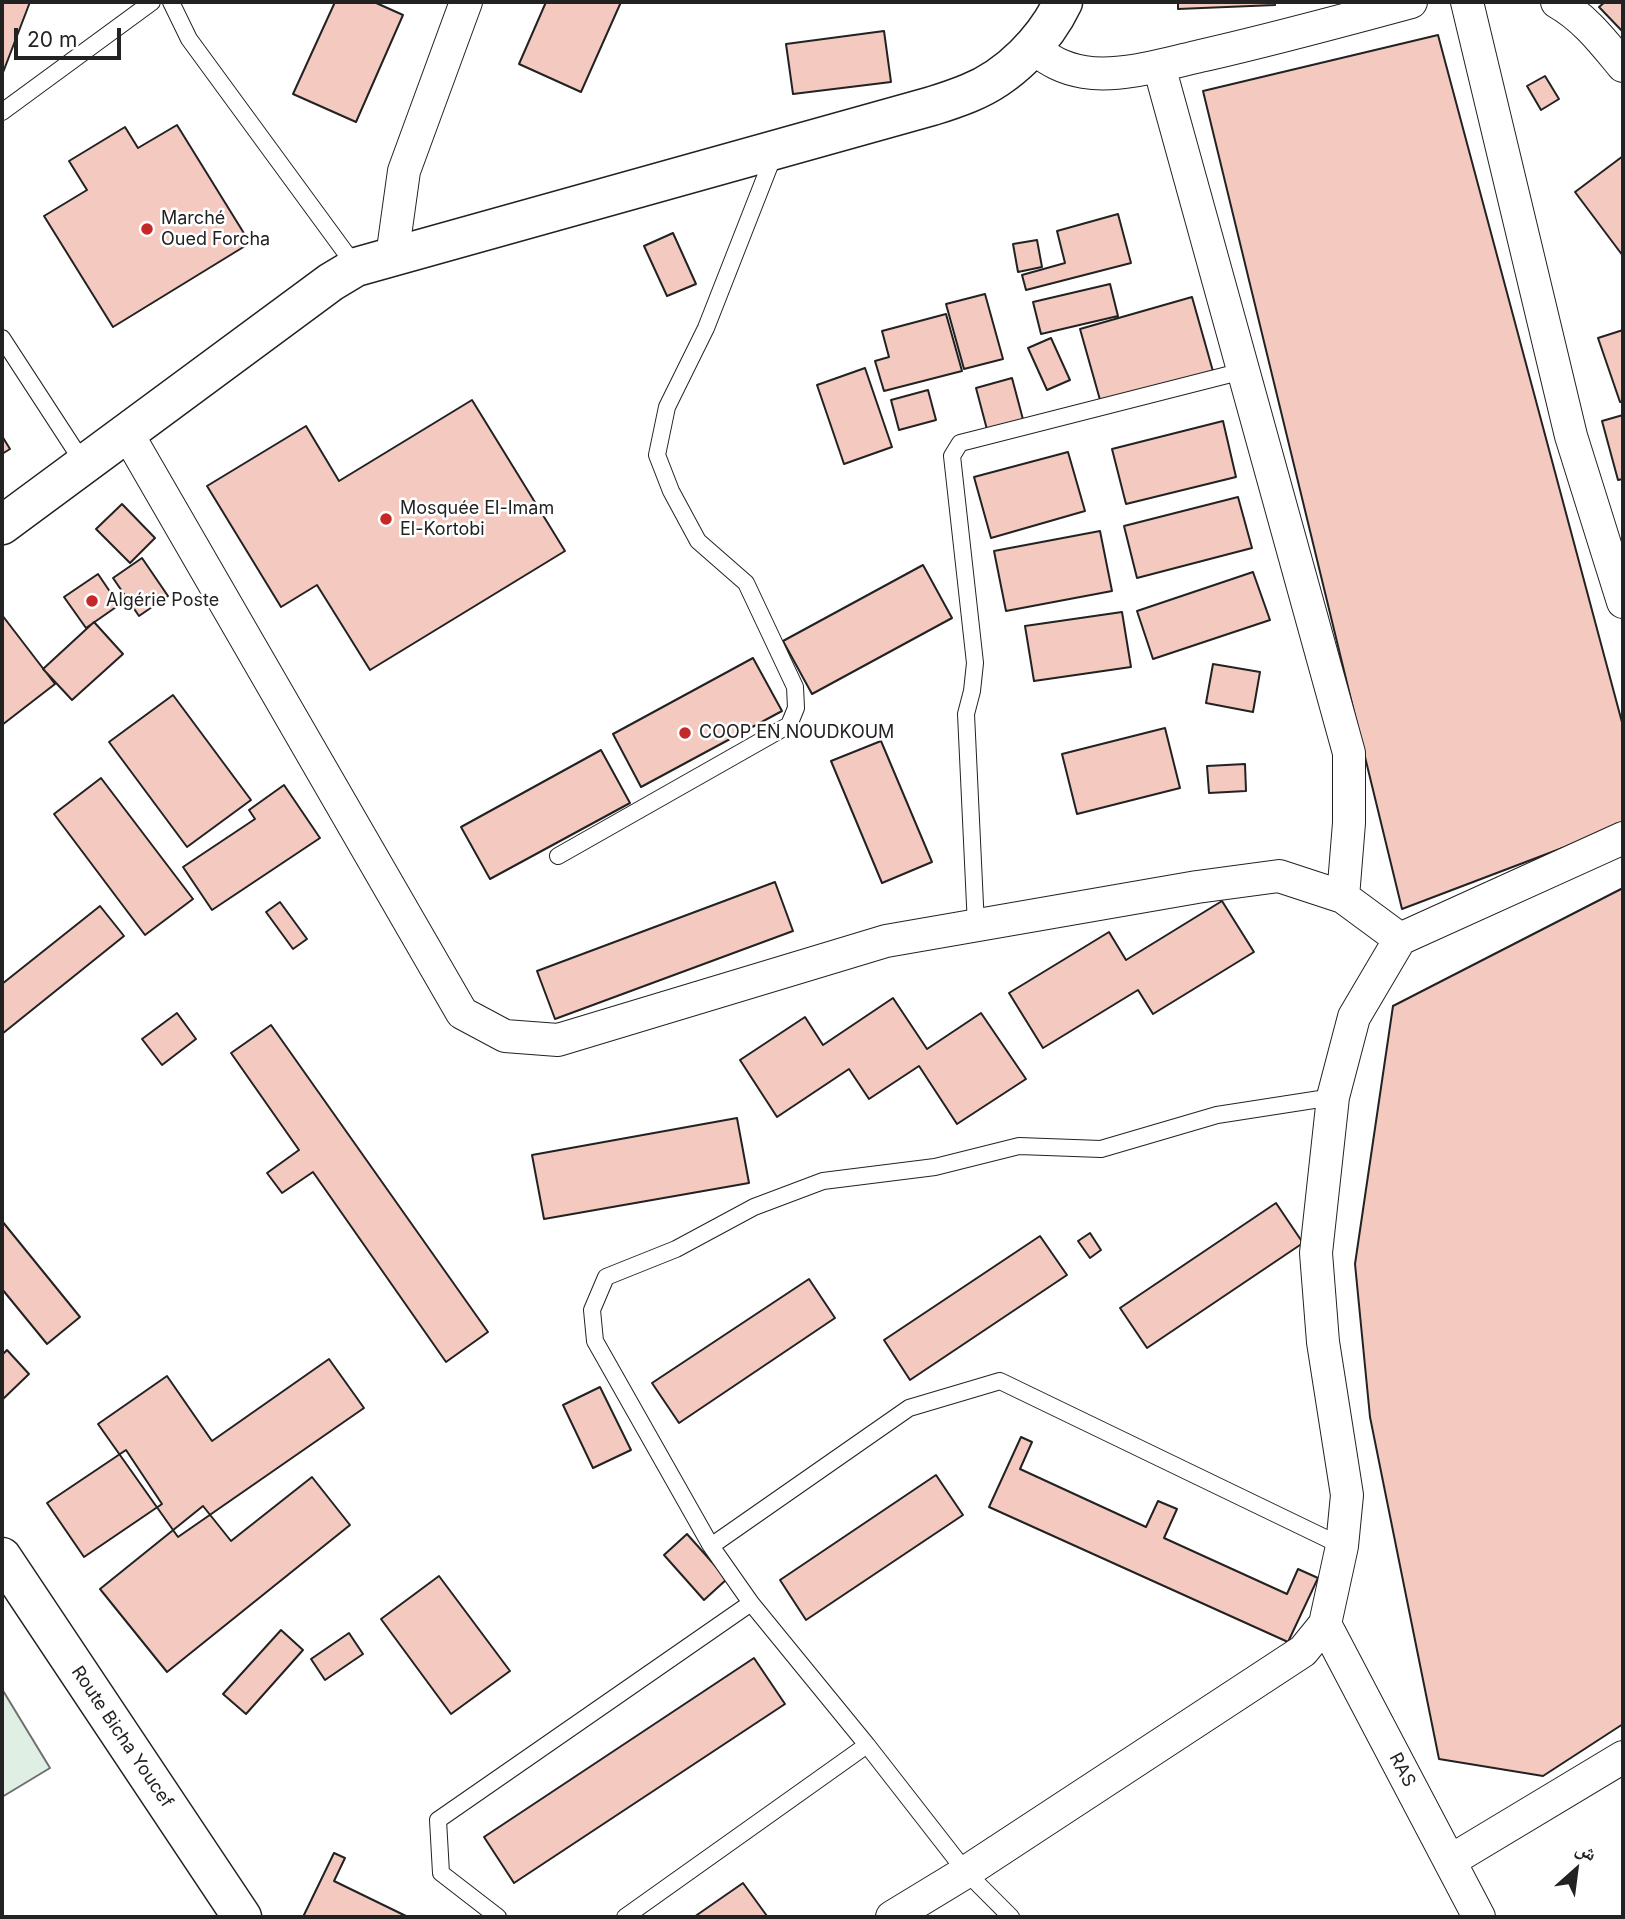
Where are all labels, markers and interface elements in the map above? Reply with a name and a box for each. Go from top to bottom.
scale bar [18,14,124,58]
text: 20 m [27,27,77,52]
place label: Marché Oued Forcha [161,208,270,250]
marker: Marché Oued Forcha [139,221,155,237]
place label: Mosquée El-Imam El-Kortobi [400,498,554,540]
marker: Mosquée El-Imam El-Kortobi [378,511,394,527]
place label: Algérie Poste [106,590,219,612]
marker: Algérie Poste [84,593,100,609]
place label: COOP EN NOUDKOUM [699,722,894,744]
marker: COOP EN NOUDKOUM [677,725,693,741]
street label: Route Bicha Youcef [67,1662,177,1812]
street label: RAS [1384,1749,1420,1791]
north arrow [1541,1835,1611,1905]
text: ش [1572,1836,1600,1866]

